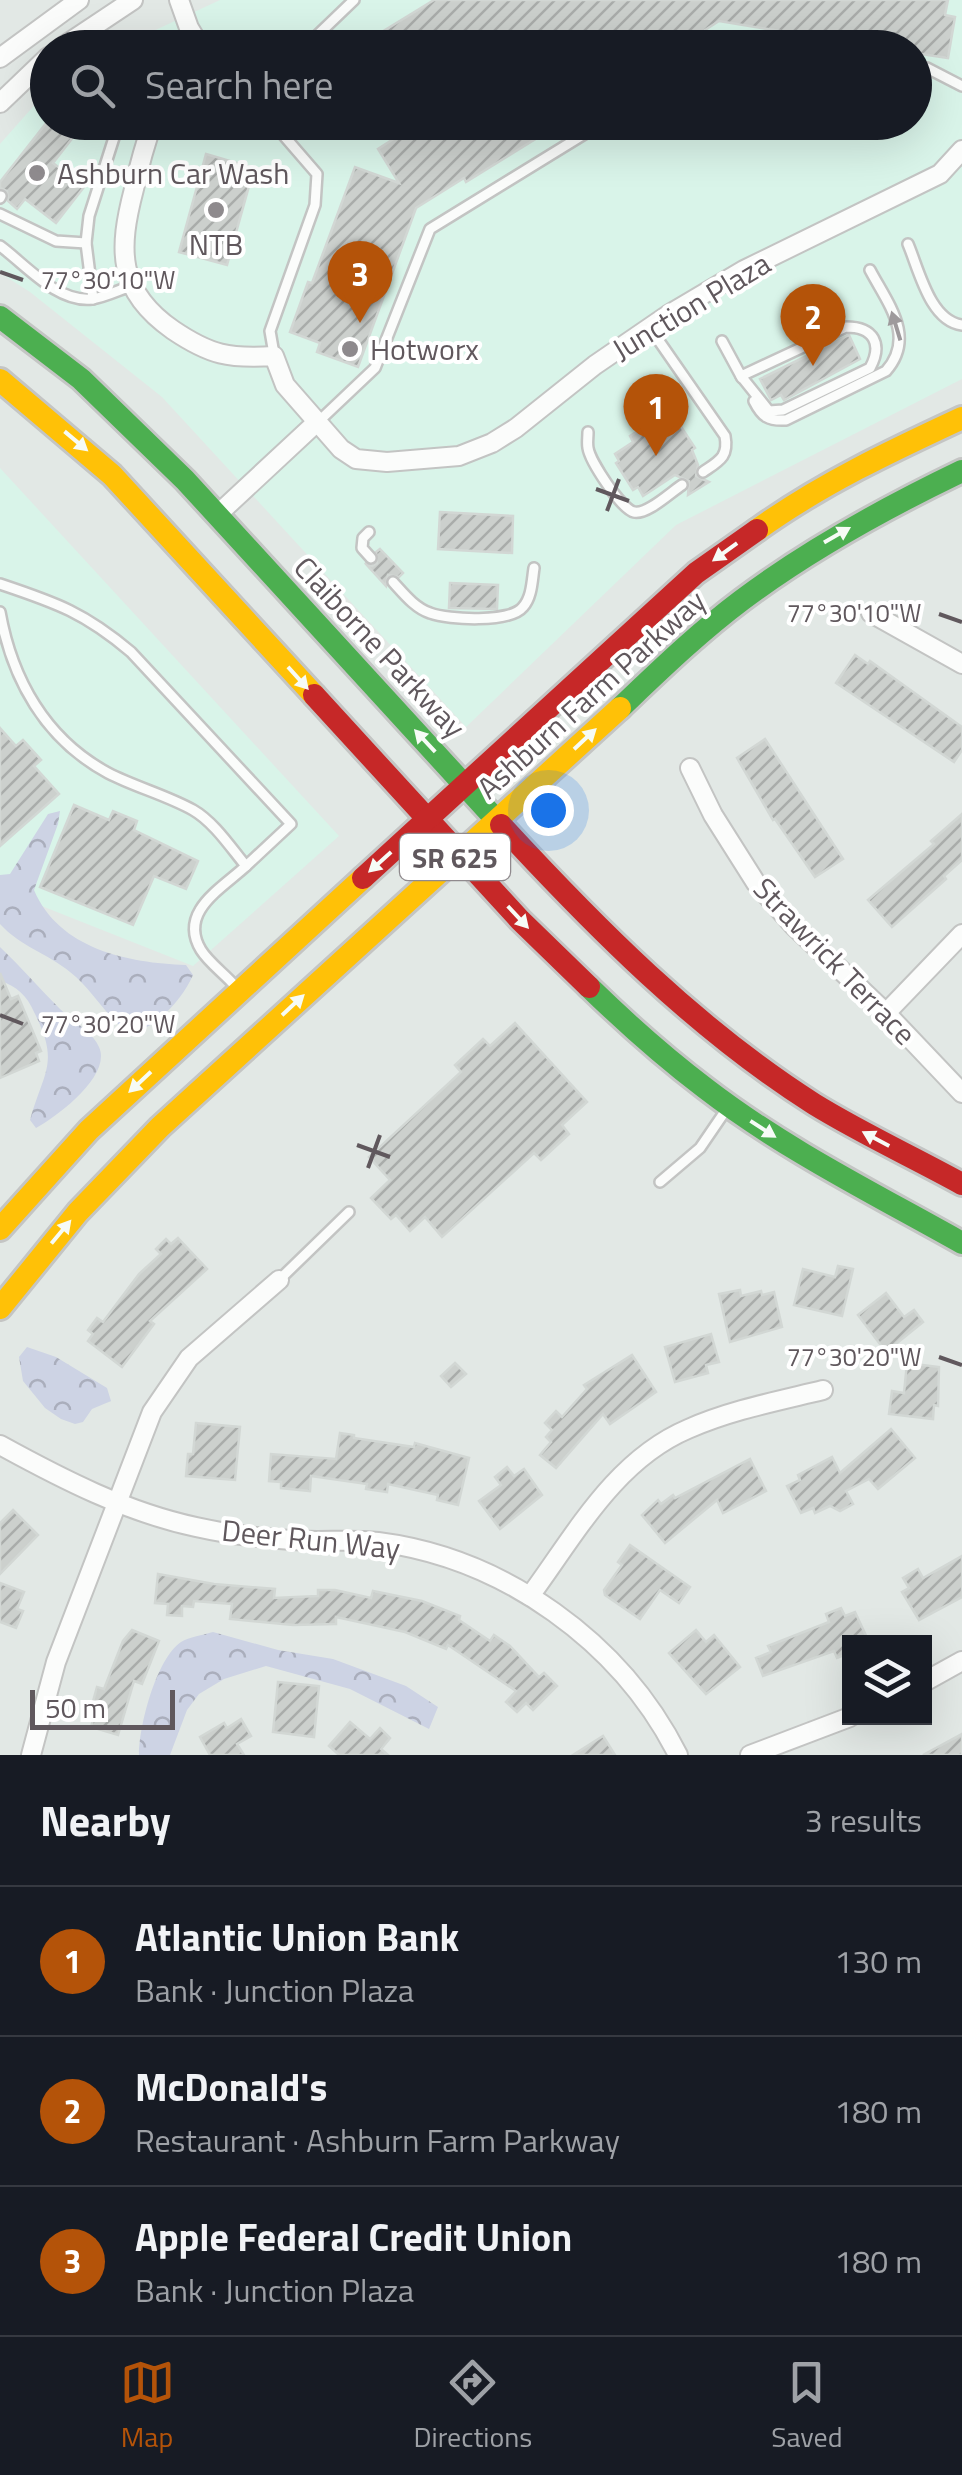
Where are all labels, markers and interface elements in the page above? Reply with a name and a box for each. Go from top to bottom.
search box [30,30,932,140]
text: Search here [145,56,333,114]
icon: search [65,58,120,113]
place label: Ashburn Car Wash [57,150,289,196]
marker: Ashburn Car Wash [26,162,48,184]
marker: NTB [205,199,227,221]
place label: NTB [189,221,243,267]
pin: 3 [328,240,392,323]
street label: Junction Plaza [603,240,779,372]
text: 77°30'10"W [41,261,175,299]
pin: 2 [780,284,846,366]
one-way arrow [888,311,903,341]
place label: Hotworx [370,326,479,372]
marker: Hotworx [339,338,361,360]
pin: 1 [624,374,688,456]
one-way arrow [63,430,88,452]
one-way arrow [823,527,851,544]
one-way arrow [712,541,738,561]
street label: Claiborne Parkway [283,546,477,748]
street label: Ashburn Farm Parkway [466,579,716,809]
text: 77°30'10"W [787,594,921,632]
one-way arrow [287,665,309,690]
one-way arrow [573,728,597,751]
one-way arrow [414,729,437,753]
your location [523,785,574,836]
road number: SR 625 [400,834,510,880]
one-way arrow [368,851,393,873]
street label: Strawrick Terrace [743,867,927,1055]
one-way arrow [506,905,529,929]
one-way arrow [281,994,305,1017]
text: 77°30'20"W [41,1005,175,1043]
one-way arrow [129,1070,153,1093]
one-way arrow [750,1120,777,1138]
one-way arrow [861,1131,890,1148]
one-way arrow [50,1220,71,1245]
text: 77°30'20"W [787,1338,921,1376]
street label: Deer Run Way [220,1507,402,1571]
map controls [842,1635,932,1725]
button: layers [842,1635,932,1725]
scale bar [30,1685,175,1730]
text: 50 m [45,1686,106,1729]
text: Nearby [40,1788,171,1852]
text: 3 results [805,1796,922,1844]
text: Atlantic Union Bank [135,1908,459,1966]
text: 1 [64,1937,81,1985]
text: 130 m [834,1937,922,1985]
text: Bank · Junction Plaza [135,1966,414,2014]
text: McDonald's [135,2058,327,2116]
text: 2 [64,2087,81,2135]
text: 180 m [834,2087,922,2135]
text: Restaurant · Ashburn Farm Parkway [135,2116,620,2164]
text: Apple Federal Credit Union [135,2208,572,2266]
text: 3 [64,2237,81,2285]
text: 180 m [834,2237,922,2285]
text: Bank · Junction Plaza [135,2266,414,2314]
tab: Map [120,2355,175,2458]
tab: Directions [414,2355,532,2458]
tab: Saved [771,2355,842,2458]

